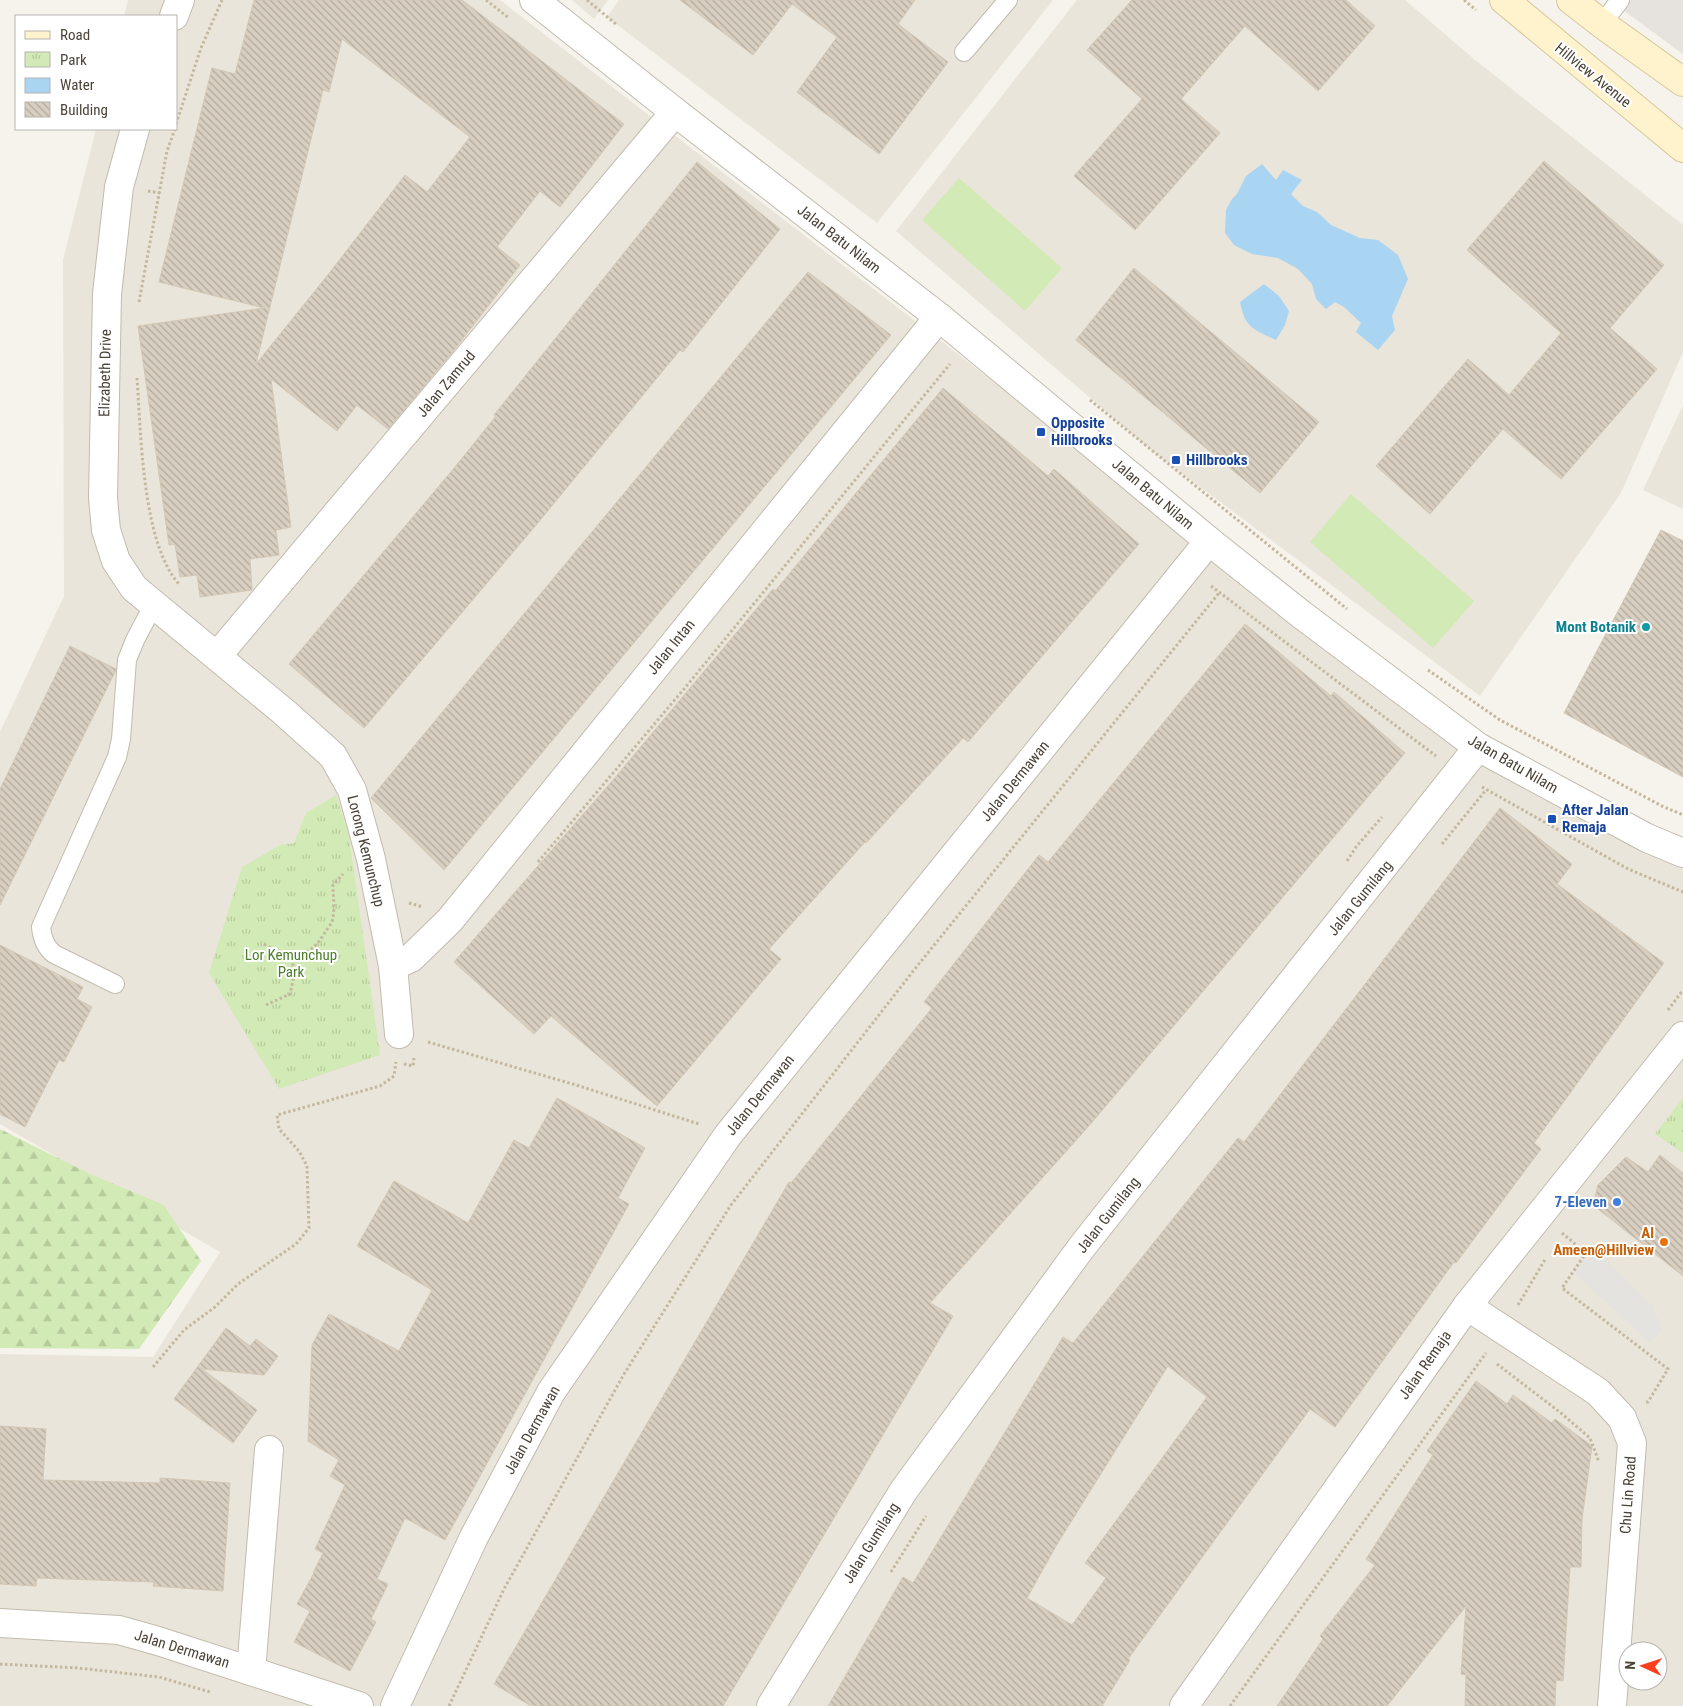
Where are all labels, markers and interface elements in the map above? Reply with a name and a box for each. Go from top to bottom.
legend [15,15,178,130]
text: Road [60,26,90,44]
street label: Hillview Avenue [1551,39,1635,111]
text: Park [60,51,87,69]
text: Water [60,76,95,94]
text: Building [60,101,108,119]
street label: Jalan Batu Nilam [794,201,884,277]
street label: Elizabeth Drive [95,329,115,417]
street label: Jalan Zamrud [413,347,479,421]
place label: Opposite Hillbrooks [1051,414,1113,449]
marker: Opposite Hillbrooks [1035,426,1047,438]
place label: Hillbrooks [1186,451,1248,469]
marker: Hillbrooks [1170,454,1182,466]
street label: Jalan Batu Nilam [1109,455,1197,533]
street label: Jalan Intan [643,616,699,678]
place label: Mont Botanik [1556,618,1637,636]
marker: Mont Botanik [1640,621,1652,633]
street label: Jalan Batu Nilam [1465,731,1561,797]
street label: Jalan Dermawan [977,737,1053,825]
street label: Lorong Kemunchup [343,793,389,909]
place label: After Jalan Remaja [1562,801,1629,836]
marker: After Jalan Remaja [1546,813,1558,825]
street label: Jalan Gumilang [1324,857,1396,939]
park label: Lor Kemunchup Park [245,946,337,981]
street label: Jalan Dermawan [722,1051,798,1139]
street label: Jalan Gumilang [1073,1173,1143,1257]
place label: 7-Eleven [1555,1193,1607,1211]
marker: 7-Eleven [1611,1196,1623,1208]
place label: Al Ameen@Hillview [1553,1224,1654,1259]
marker: Al Ameen@Hillview [1658,1236,1670,1248]
street label: Jalan Remaja [1395,1327,1455,1403]
street label: Jalan Dermawan [500,1383,564,1477]
street label: Chu Lin Road [1616,1456,1640,1534]
street label: Jalan Gumilang [839,1499,903,1587]
street label: Jalan Dermawan [132,1626,232,1672]
north arrow [1618,1641,1668,1691]
text: N [1622,1661,1638,1670]

